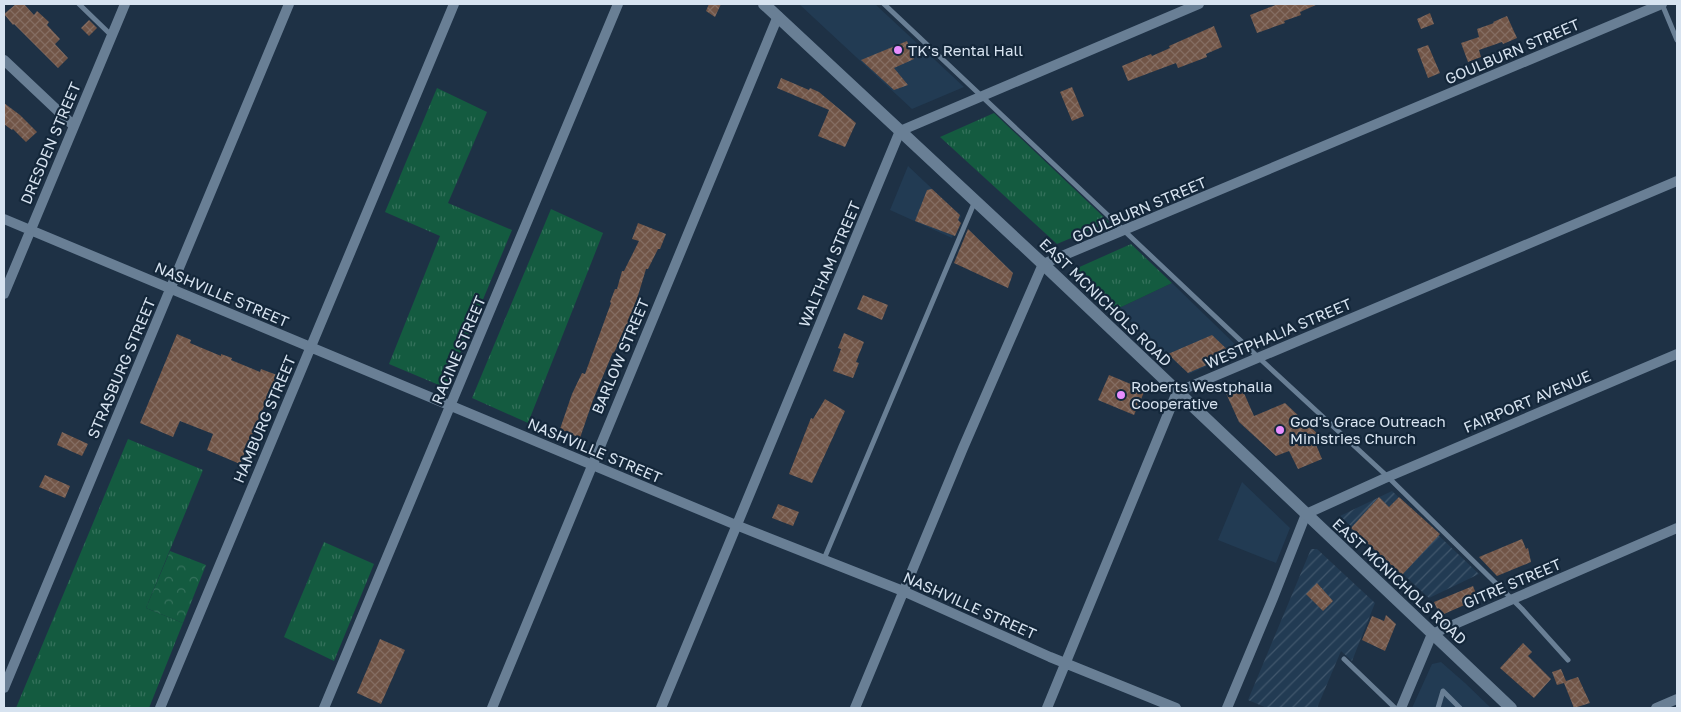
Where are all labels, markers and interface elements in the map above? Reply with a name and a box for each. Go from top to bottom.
street label: GOULBURN STREET [1442,15,1582,87]
place label: TK's Rental Hall [908,41,1023,59]
marker: TK's Rental Hall [892,44,904,56]
street label: DRESDEN STREET [16,79,84,207]
street label: GOULBURN STREET [1069,173,1209,245]
street label: WALTHAM STREET [794,198,864,330]
street label: EAST MCNICHOLS ROAD [1036,234,1176,370]
street label: NASHVILLE STREET [152,258,292,330]
street label: RACINE STREET [427,293,489,407]
street label: WESTPHALIA STREET [1202,294,1354,372]
street label: STRASBURG STREET [83,295,159,441]
street label: BARLOW STREET [588,296,652,416]
street label: HAMBURG STREET [229,353,299,485]
street label: FAIRPORT AVENUE [1461,366,1593,436]
place label: Roberts Westphalia Cooperative [1131,377,1273,412]
marker: Roberts Westphalia Cooperative [1115,389,1127,401]
place label: God's Grace Outreach Ministries Church [1290,412,1446,447]
street label: NASHVILLE STREET [525,414,665,486]
marker: God's Grace Outreach Ministries Church [1274,424,1286,436]
street label: EAST MCNICHOLS ROAD [1329,514,1471,648]
street label: GITRE STREET [1460,554,1564,612]
street label: NASHVILLE STREET [901,568,1039,642]

